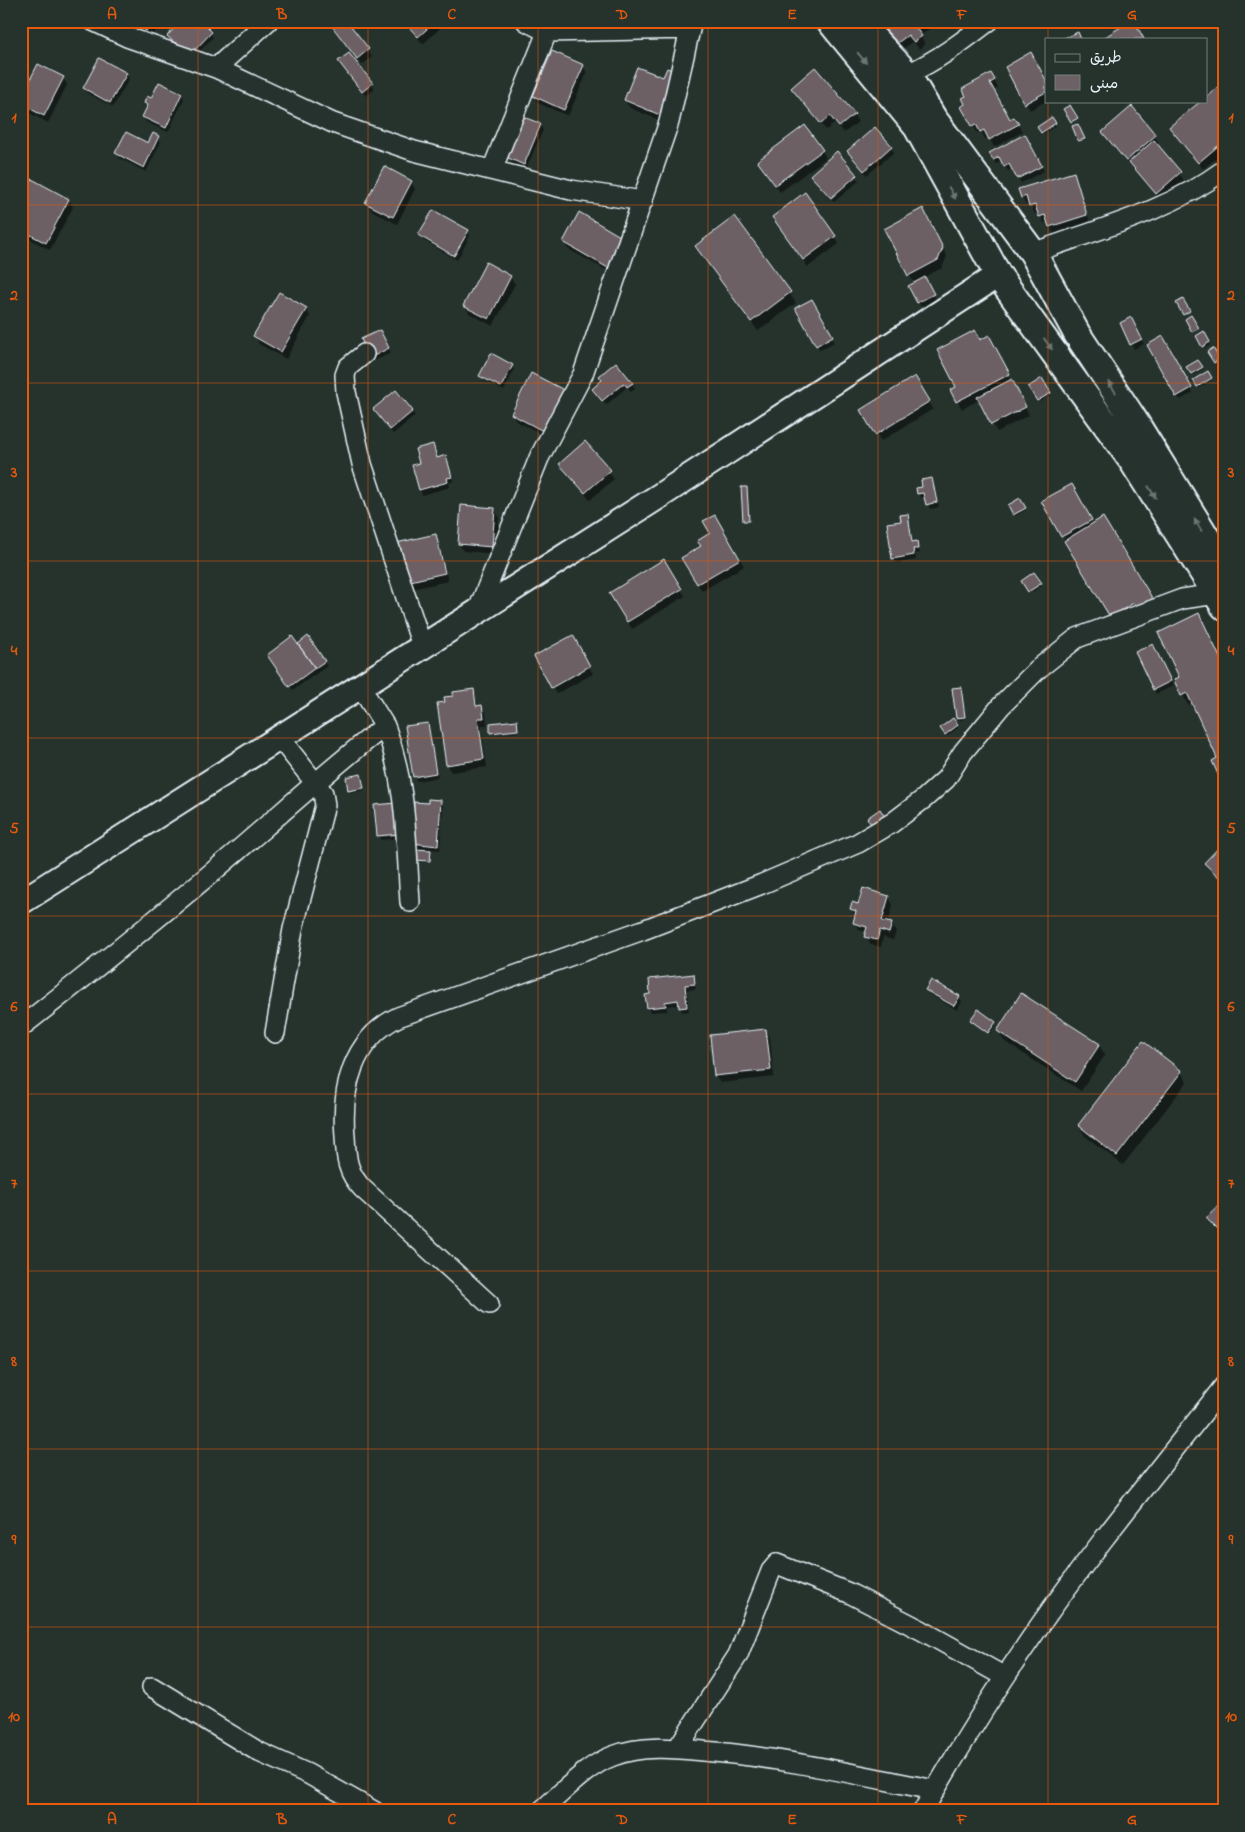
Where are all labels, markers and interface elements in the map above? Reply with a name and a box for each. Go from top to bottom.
text: A [107,3,117,27]
text: B [276,3,288,27]
text: C [448,3,457,27]
text: D [615,3,628,27]
text: E [787,3,797,27]
text: F [956,3,968,27]
text: G [1127,3,1137,27]
legend [1045,38,1208,102]
text: طريق [1090,47,1122,69]
one-way arrow [857,51,868,64]
text: مبنى [1090,73,1118,95]
text: 1 [11,106,17,130]
text: 1 [1228,106,1234,130]
one-way arrow [948,185,956,200]
text: 2 [9,284,18,308]
text: 2 [1226,284,1235,308]
one-way arrow [1043,337,1054,350]
one-way arrow [1108,380,1117,394]
text: 3 [10,461,18,485]
text: 3 [1227,461,1235,485]
one-way arrow [1147,485,1157,498]
one-way arrow [1194,518,1203,531]
text: 4 [10,639,18,663]
text: 4 [1227,639,1235,663]
text: 5 [9,817,19,841]
text: 5 [1226,817,1236,841]
text: 6 [9,995,18,1019]
text: 6 [1226,995,1235,1019]
text: 7 [11,1172,18,1196]
text: 7 [1228,1172,1235,1196]
text: 8 [10,1350,17,1374]
text: 8 [1227,1350,1234,1374]
text: 9 [11,1528,17,1552]
text: 9 [1228,1528,1234,1552]
text: 10 [8,1705,20,1729]
text: 10 [1225,1705,1237,1729]
text: A [107,1808,117,1832]
text: B [276,1808,288,1832]
text: C [448,1808,457,1832]
text: D [615,1808,628,1832]
text: E [787,1808,797,1832]
text: F [956,1808,968,1832]
text: G [1127,1808,1137,1832]

